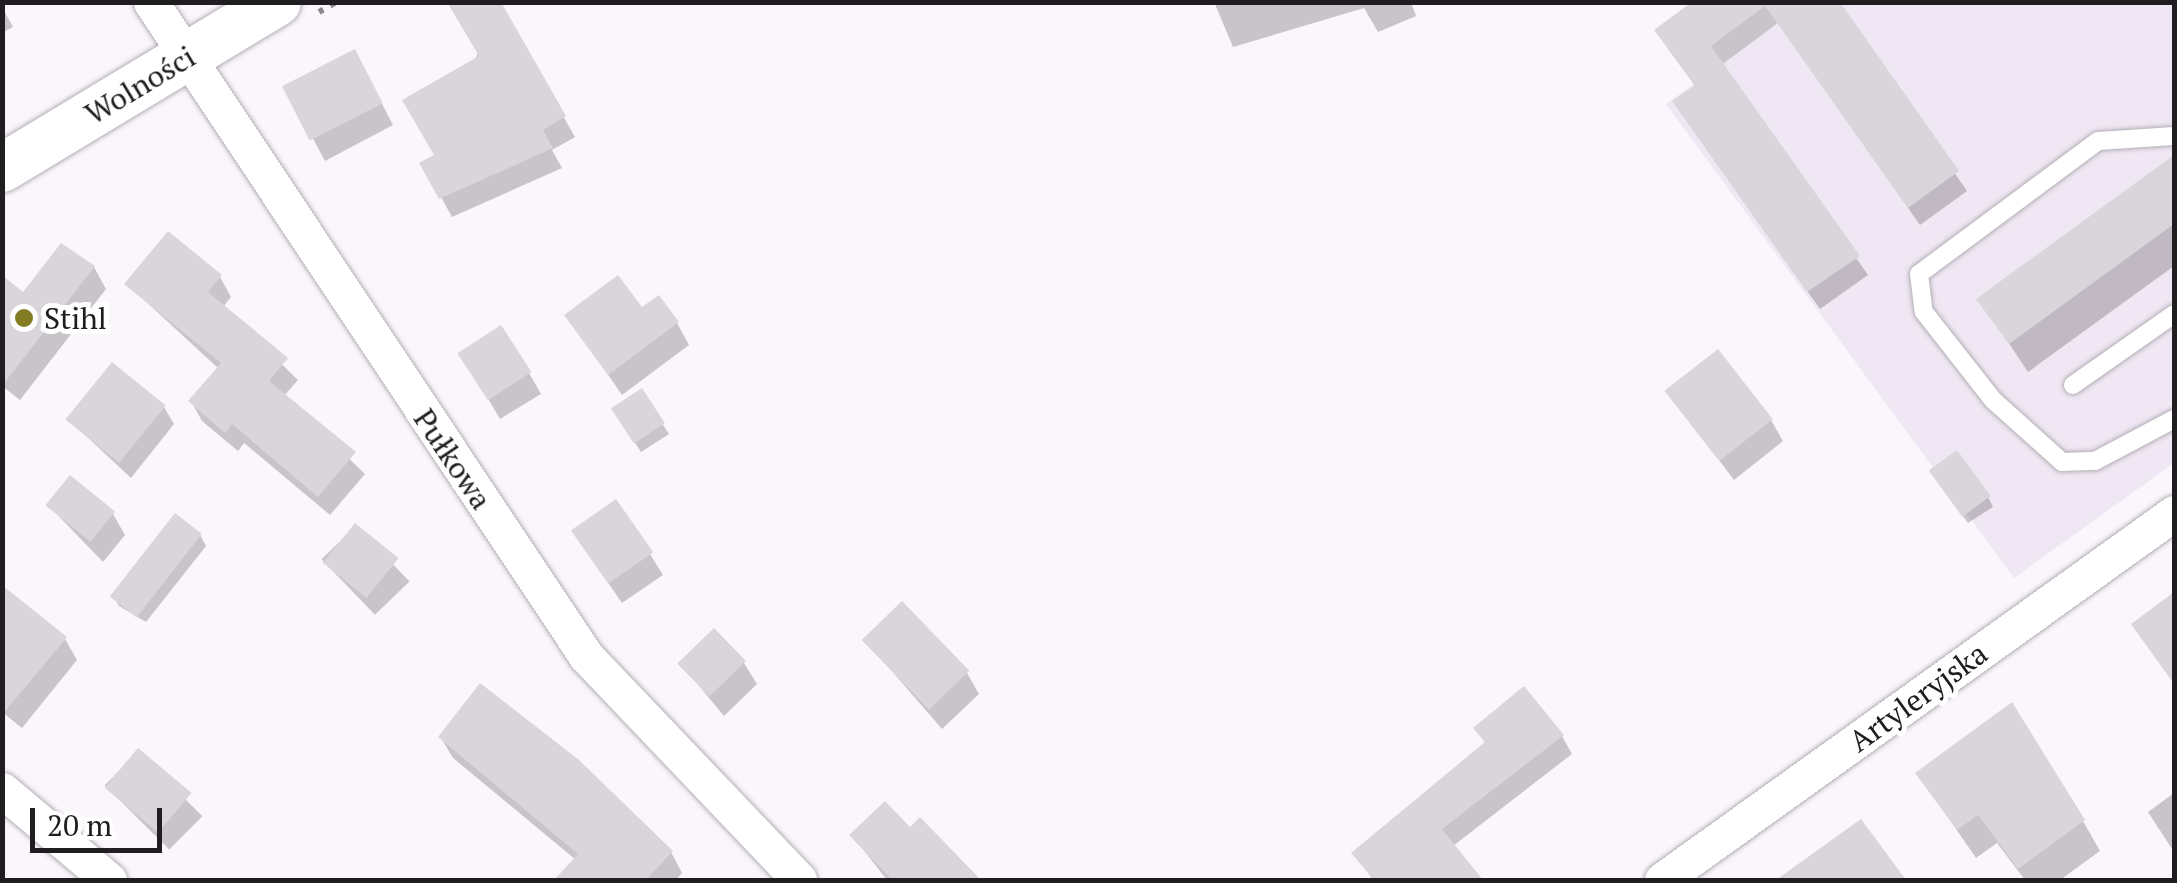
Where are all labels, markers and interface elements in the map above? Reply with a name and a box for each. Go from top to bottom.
street label: Wolności [78,38,202,132]
place label: Stihl [44,300,107,336]
marker: Stihl [13,307,35,329]
street label: Pułkowa [406,402,500,516]
street label: Artyleryjska [1842,635,1994,759]
scale bar [35,788,168,850]
text: 20 m [47,805,112,845]

